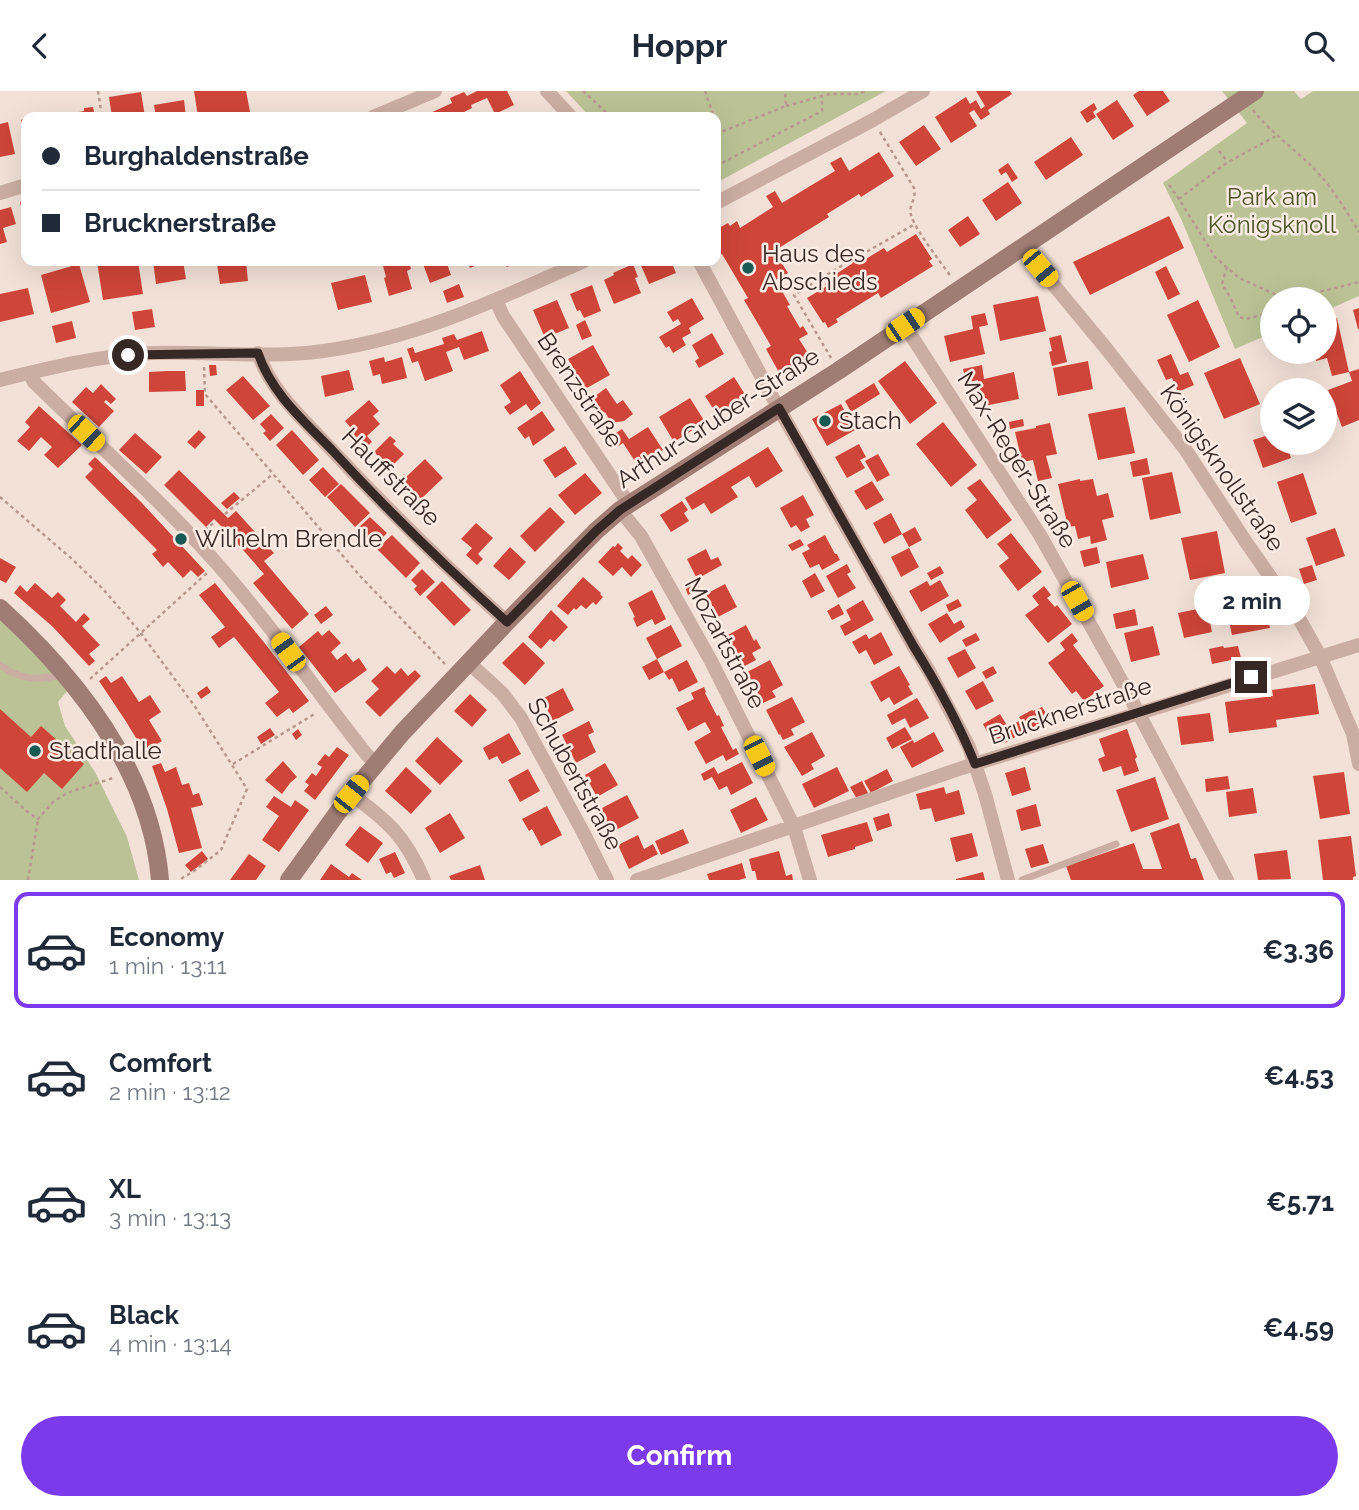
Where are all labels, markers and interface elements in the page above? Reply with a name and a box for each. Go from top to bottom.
icon: back [21,27,59,65]
text: Hoppr [632,27,727,64]
icon: search [1300,27,1338,65]
text: Burghaldenstraße [84,141,309,171]
park label: Park am Königsknoll [1208,182,1337,239]
text: Brucknerstraße [84,208,276,238]
place label: Haus des Abschieds [762,239,878,296]
car [1019,245,1062,291]
marker: Haus des Abschieds [740,260,756,276]
map controls [1260,287,1337,455]
button: locate [1260,287,1337,364]
car [882,305,929,345]
street label: Brenzstraße [531,327,629,453]
route start [112,339,144,371]
street label: Arthur-Gruber-Straße [611,341,825,494]
street label: Max-Reger-Straße [951,366,1083,553]
button: layers [1260,378,1337,455]
street label: Königsknollstraße [1154,379,1291,557]
place label: Stach [839,406,902,435]
car [64,411,109,455]
marker: Stach [817,413,833,429]
street label: Hauffstraße [336,421,447,532]
place label: Wilhelm Brendle [195,524,382,553]
marker: Wilhelm Brendle [173,531,189,547]
street label: Mozartstraße [679,572,772,713]
callout: 2 min [1193,575,1309,625]
car [1058,578,1097,624]
text: 2 min [1222,587,1282,614]
car [268,629,309,675]
route end [1235,661,1267,693]
street label: Brucknerstraße [985,671,1155,750]
street label: Schubertstraße [522,692,629,855]
car [741,733,778,779]
place label: Stadthalle [49,736,162,765]
marker: Stadthalle [27,743,43,759]
car [330,771,373,817]
icon: car [25,919,88,982]
text: Economy [109,922,224,952]
text: €3.36 [1263,935,1334,965]
text: 1 min · 13:11 [109,952,226,979]
icon: car [25,1045,88,1108]
text: Comfort [109,1048,212,1078]
text: €4.53 [1264,1061,1334,1091]
text: 2 min · 13:12 [109,1078,231,1105]
icon: car [25,1171,88,1234]
text: XL [109,1174,141,1204]
text: €5.71 [1266,1187,1334,1217]
text: 3 min · 13:13 [109,1204,231,1231]
icon: car [25,1297,88,1360]
text: Black [109,1300,179,1330]
text: €4.59 [1263,1313,1334,1343]
text: 4 min · 13:14 [109,1330,232,1357]
button: Confirm [21,1416,1338,1496]

